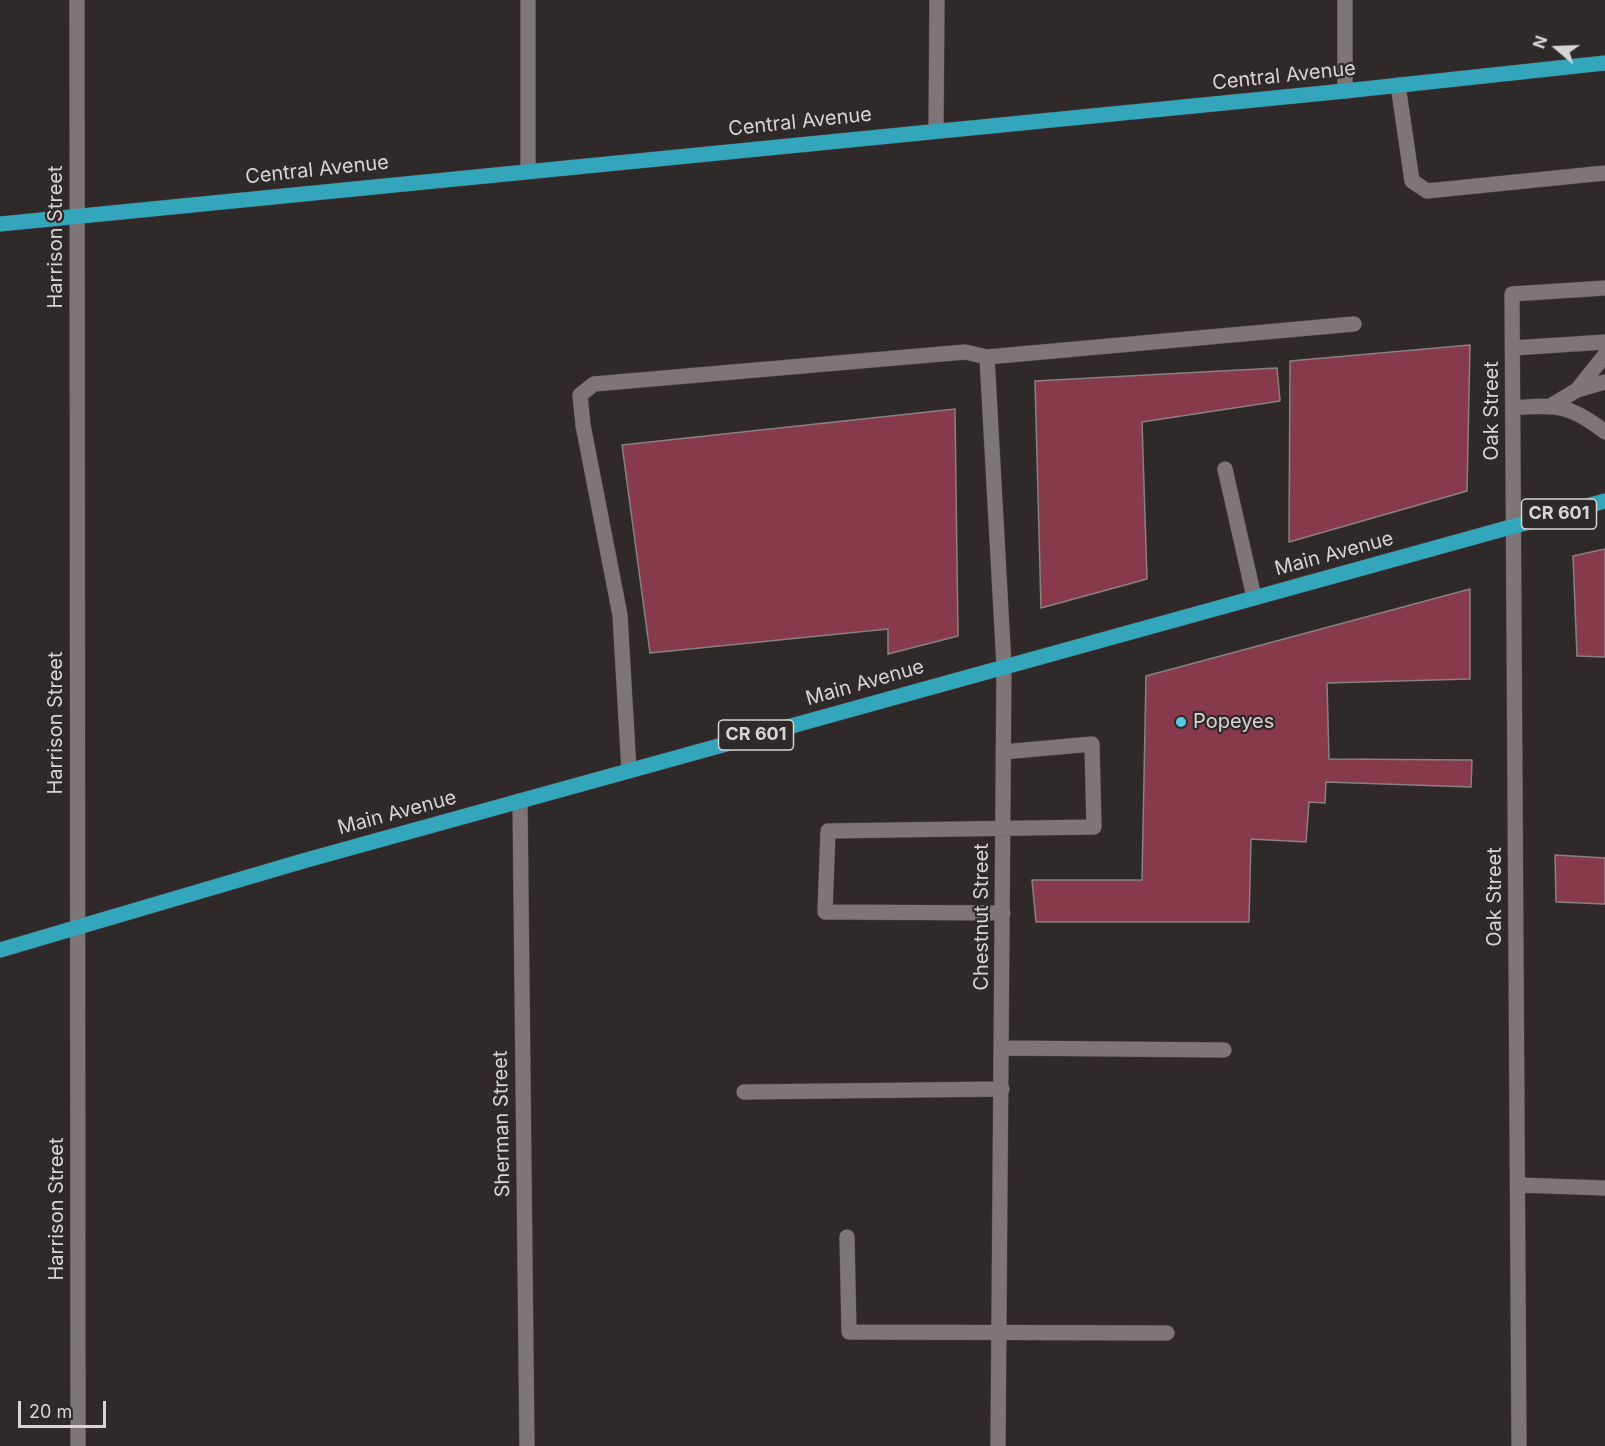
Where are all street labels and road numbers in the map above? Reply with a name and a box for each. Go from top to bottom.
street label: Central Avenue [1211,57,1357,95]
street label: Central Avenue [727,103,873,141]
street label: Central Avenue [244,151,390,189]
street label: Harrison Street [44,165,68,309]
street label: Oak Street [1480,361,1504,461]
road number: CR 601 [1522,499,1596,529]
street label: Main Avenue [1272,527,1396,581]
street label: Harrison Street [44,651,68,795]
street label: Main Avenue [803,655,927,711]
road number: CR 601 [718,720,794,750]
street label: Main Avenue [335,786,459,840]
street label: Chestnut Street [970,843,994,991]
street label: Oak Street [1483,847,1507,947]
street label: Sherman Street [489,1050,515,1198]
street label: Harrison Street [45,1137,69,1281]

